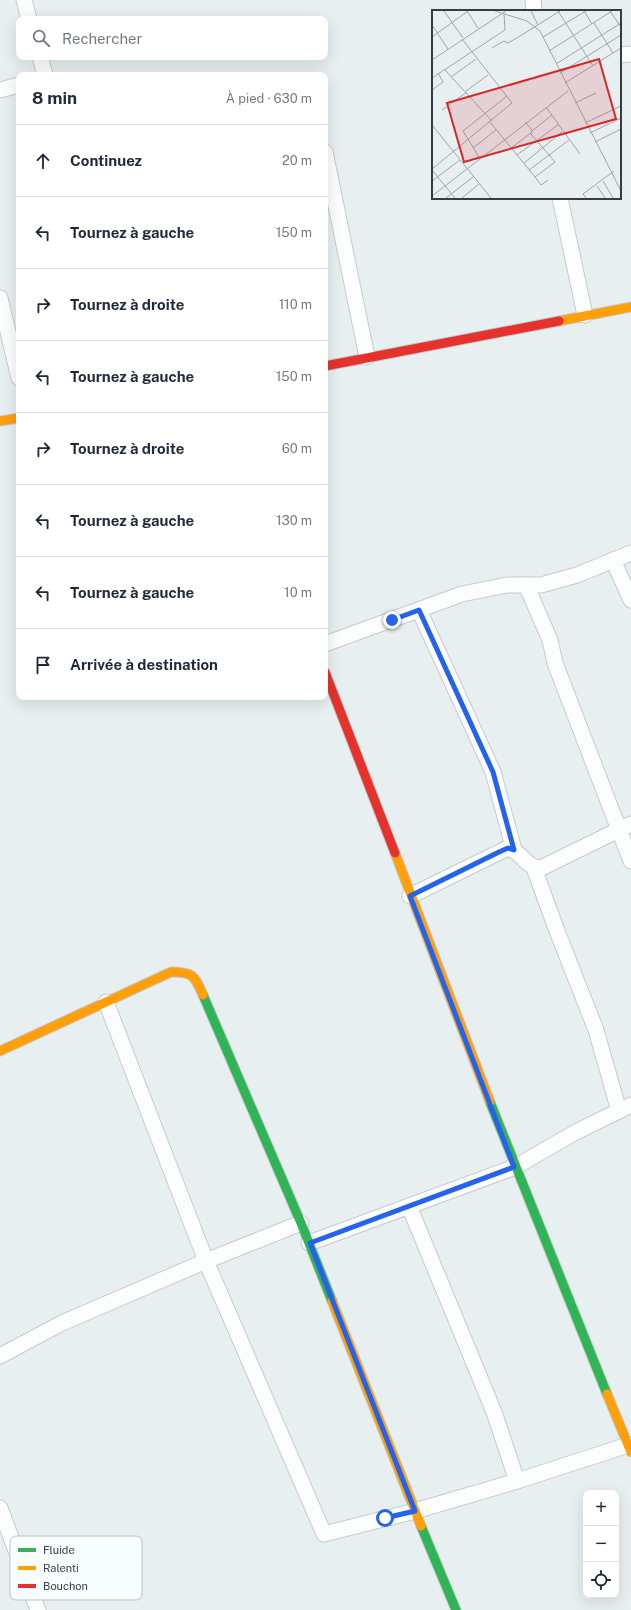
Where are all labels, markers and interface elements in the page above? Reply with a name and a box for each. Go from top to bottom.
inset map [432,10,621,199]
search box [16,16,328,60]
icon: search [30,27,52,49]
text: Rechercher [62,30,142,47]
text: 8 min [32,88,77,108]
text: À pied · 630 m [226,91,312,106]
icon: ahead [32,150,54,172]
text: Continuez [70,152,142,169]
text: 20 m [282,153,312,168]
icon: left [32,222,54,244]
text: Tournez à gauche [70,224,194,241]
text: 150 m [276,225,312,240]
icon: right [32,294,54,316]
text: Tournez à droite [70,296,184,313]
text: 110 m [279,297,312,312]
icon: left [32,366,54,388]
text: Tournez à gauche [70,368,194,385]
text: 150 m [276,369,312,384]
icon: right [32,438,54,460]
text: Tournez à droite [70,440,184,457]
text: 60 m [282,441,312,456]
icon: left [32,510,54,532]
text: Tournez à gauche [70,512,194,529]
text: 130 m [276,513,312,528]
icon: left [32,582,54,604]
text: Tournez à gauche [70,584,194,601]
text: 10 m [284,585,312,600]
route end [383,611,401,629]
icon: arrive [32,654,54,676]
text: Arrivée à destination [70,656,218,673]
map controls [583,1490,619,1598]
button: + [583,1490,619,1526]
route start [376,1509,394,1527]
button: − [583,1526,619,1562]
legend [10,1536,142,1600]
text: Fluide [43,1544,75,1556]
text: Ralenti [43,1562,79,1574]
button: locate [583,1562,619,1598]
text: Bouchon [43,1580,88,1592]

